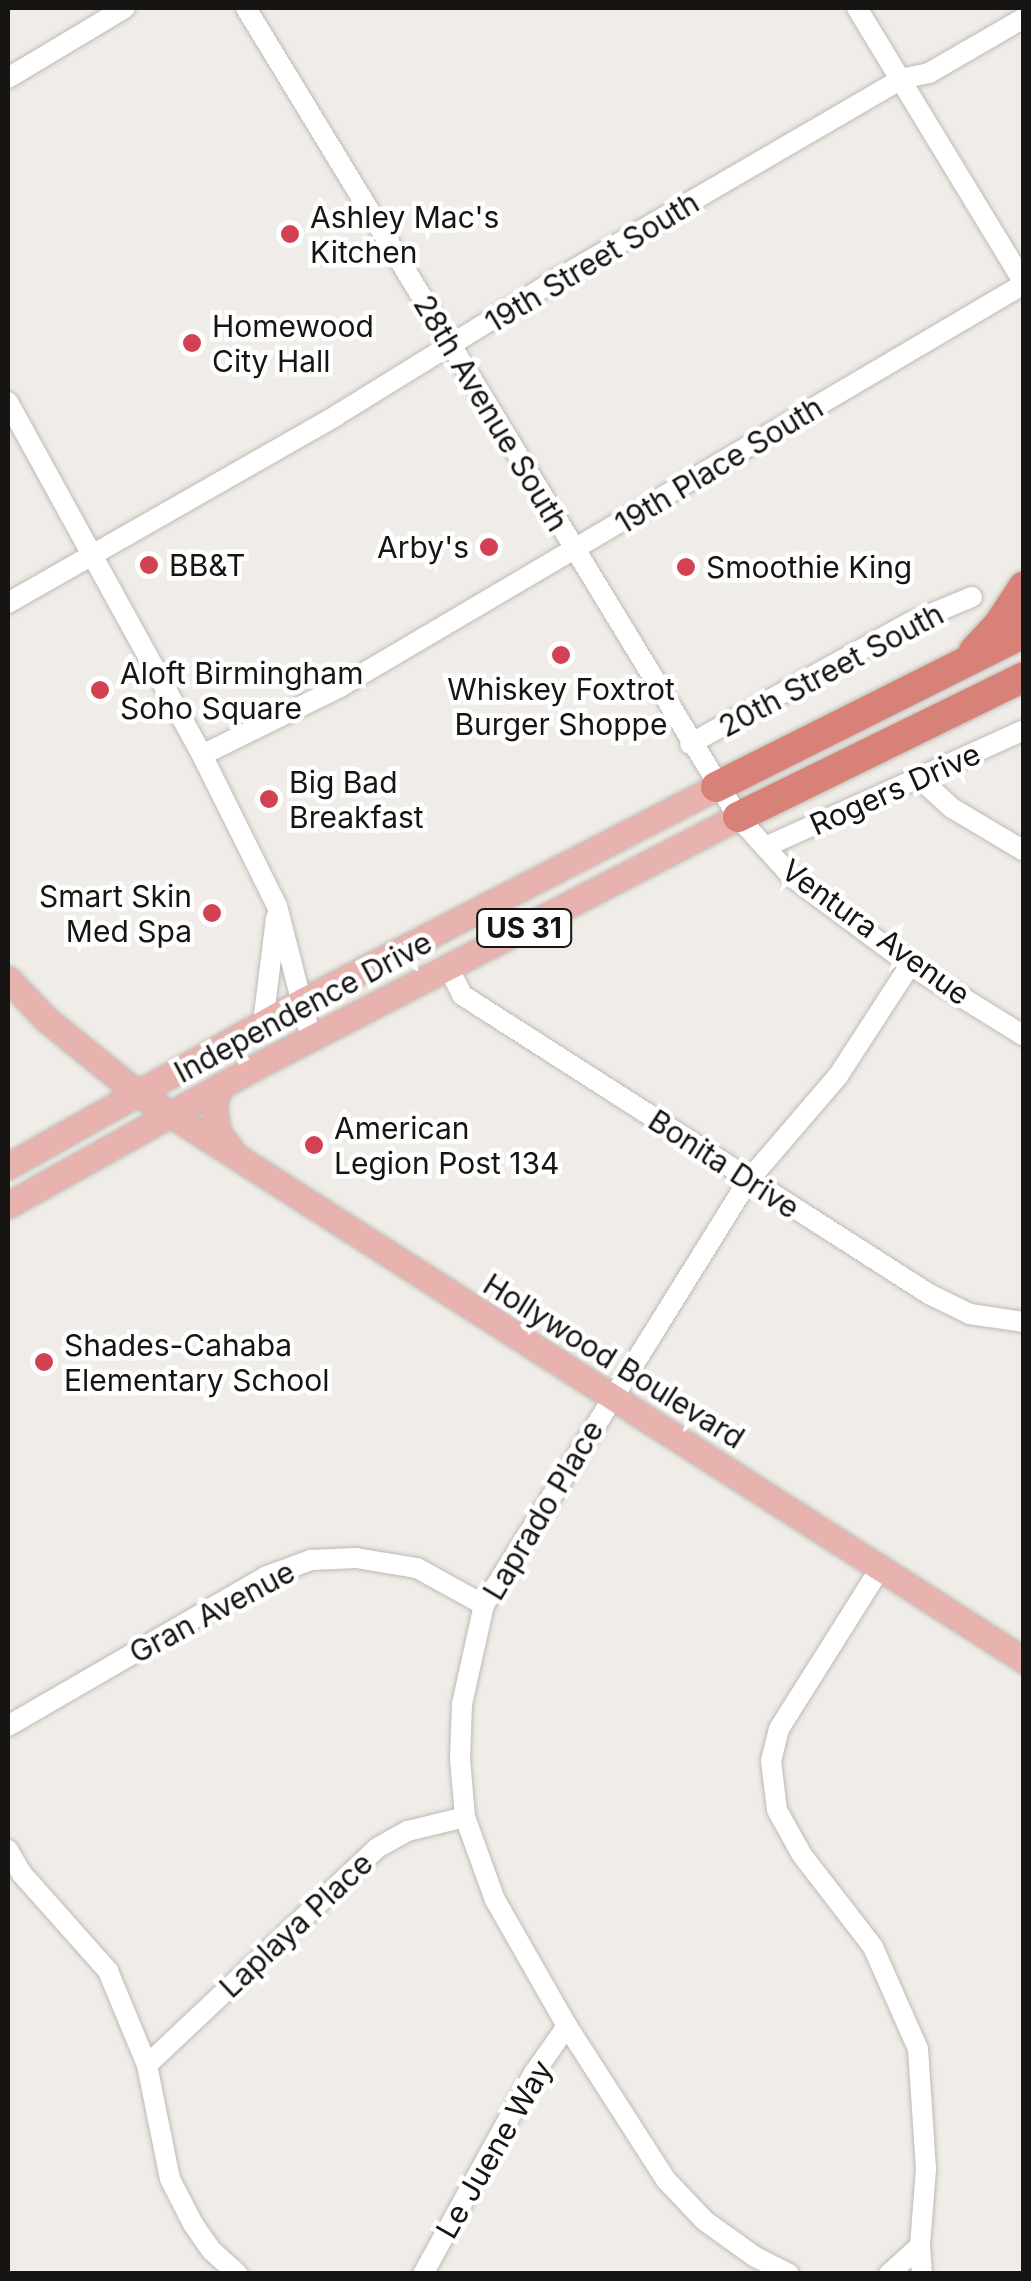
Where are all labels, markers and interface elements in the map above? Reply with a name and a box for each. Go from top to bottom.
street label: 19th Street South [479,184,705,340]
place label: Ashley Mac's Kitchen [310,199,499,270]
marker: Ashley Mac's Kitchen [279,223,301,245]
street label: 28th Avenue South [406,288,576,538]
place label: Homewood City Hall [212,308,374,378]
marker: Homewood City Hall [181,332,203,354]
street label: 19th Place South [609,389,829,541]
place label: Arby's [377,529,469,565]
marker: Arby's [478,536,500,558]
place label: BB&T [169,547,245,583]
place label: Smoothie King [706,549,912,585]
marker: BB&T [138,554,160,576]
marker: Smoothie King [675,556,697,578]
street label: 20th Street South [713,596,949,744]
marker: Whiskey Foxtrot Burger Shoppe [550,644,572,666]
place label: Aloft Birmingham Soho Square [120,655,363,726]
place label: Whiskey Foxtrot Burger Shoppe [447,671,675,742]
marker: Aloft Birmingham Soho Square [89,679,111,701]
street label: Rogers Drive [804,735,986,843]
place label: Big Bad Breakfast [289,764,424,834]
marker: Big Bad Breakfast [258,788,280,810]
street label: Ventura Avenue [775,852,977,1012]
place label: Smart Skin Med Spa [39,878,192,948]
marker: Smart Skin Med Spa [201,902,223,924]
road number: US 31 [474,905,574,951]
street label: Independence Drive [168,924,438,1090]
street label: Bonita Drive [642,1102,806,1226]
place label: American Legion Post 134 [334,1110,559,1180]
marker: American Legion Post 134 [303,1134,325,1156]
street label: Hollywood Boulevard [477,1266,751,1456]
place label: Shades-Cahaba Elementary School [64,1327,330,1398]
marker: Shades-Cahaba Elementary School [33,1351,55,1373]
street label: Laprado Place [475,1414,611,1606]
street label: Gran Avenue [123,1553,301,1671]
street label: Laplaya Place [212,1845,380,2005]
street label: Le Juene Way [428,2053,560,2245]

